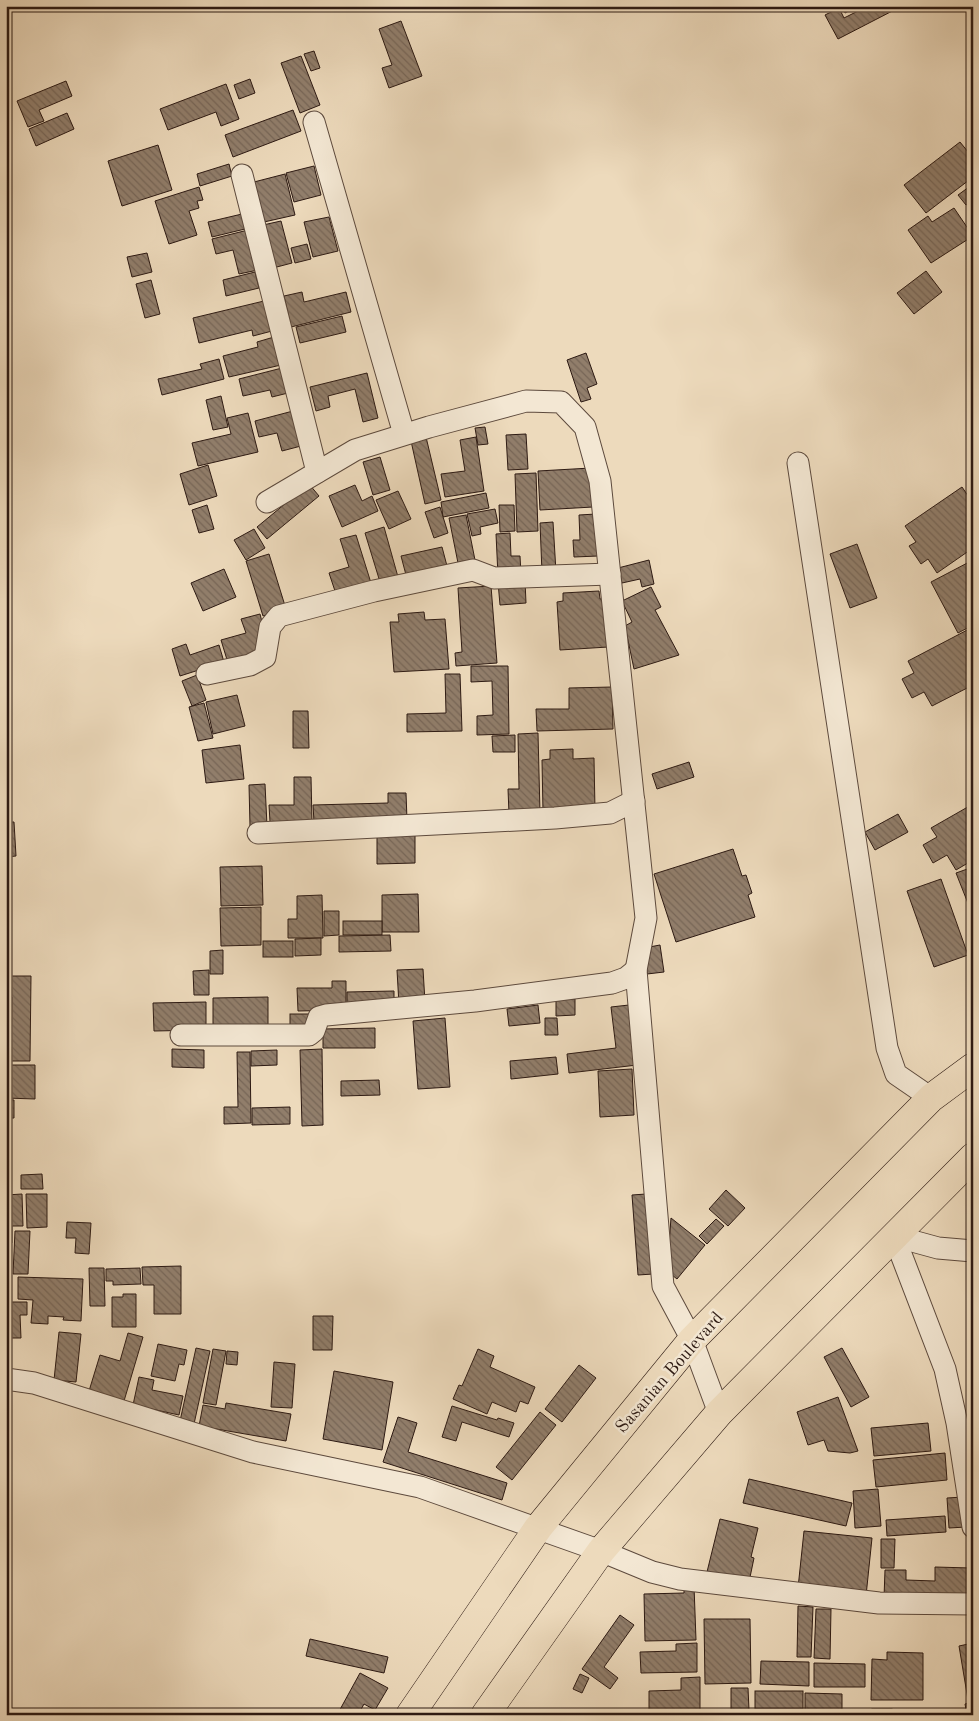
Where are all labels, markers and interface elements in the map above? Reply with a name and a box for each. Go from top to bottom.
street label: Sasanian Boulevard [613,1309,727,1437]

